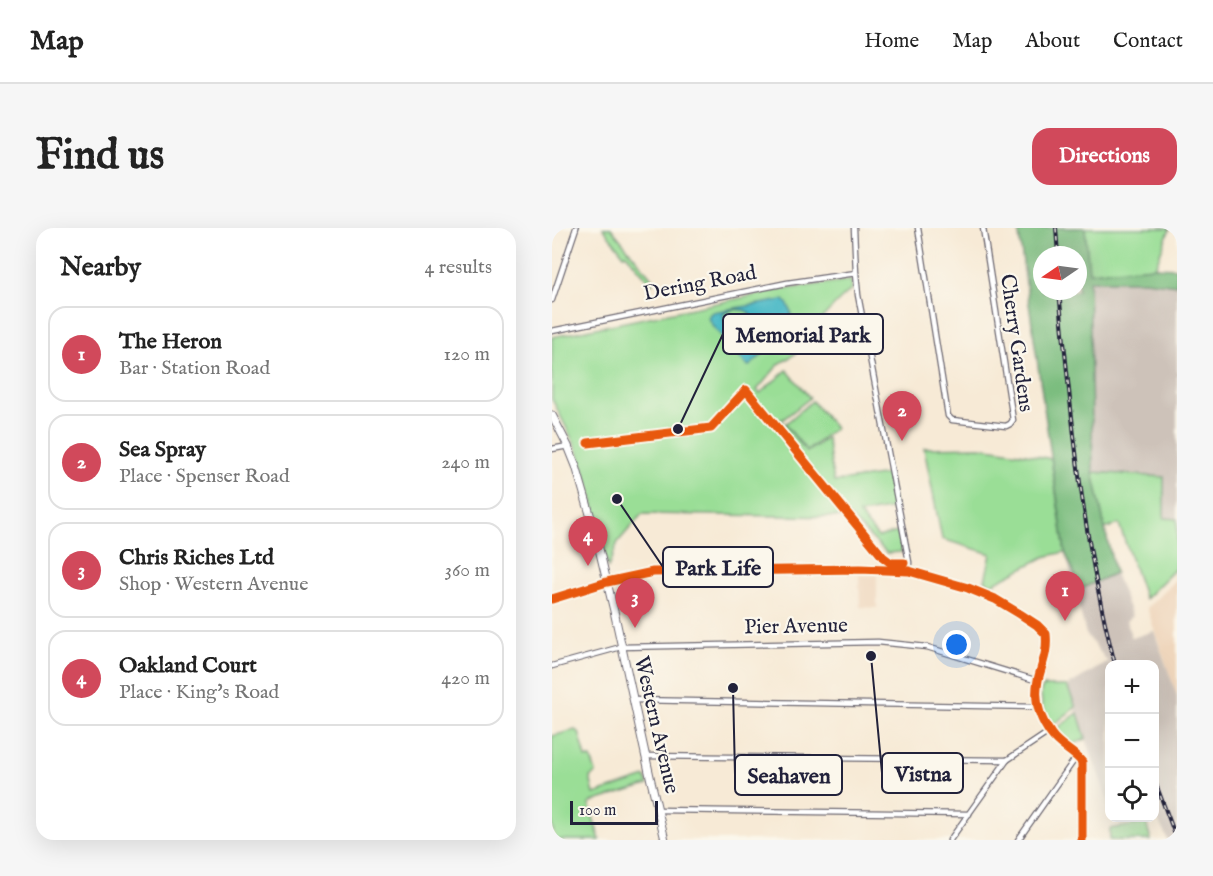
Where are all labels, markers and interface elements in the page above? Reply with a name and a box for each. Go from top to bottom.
text: Map [30,24,84,59]
text: Home [864,28,919,55]
text: Map [952,28,992,55]
text: About [1025,28,1080,55]
text: Contact [1113,28,1183,55]
button: Directions [1032,128,1177,185]
text: Find us [36,130,164,183]
north arrow [1033,246,1087,300]
text: Nearby [60,251,141,284]
text: 4 results [425,255,492,280]
street label: Dering Road [641,260,760,308]
street label: Cherry Gardens [993,272,1039,414]
callout: Memorial Park [723,314,883,354]
text: Memorial Park [735,322,872,350]
text: The Heron [119,328,222,356]
text: 1 [78,342,85,367]
text: 120 m [444,342,490,367]
text: Bar · Station Road [119,356,270,381]
pin: 2 [882,392,922,441]
text: Sea Spray [119,436,206,464]
text: 2 [77,450,86,475]
text: 240 m [441,450,490,475]
text: Place · Spenser Road [119,464,290,489]
pin: 4 [568,516,608,566]
text: Chris Riches Ltd [119,544,274,572]
callout: Park Life [663,547,773,587]
text: Park Life [675,555,761,583]
text: 3 [78,558,85,583]
text: 360 m [444,558,490,583]
text: Shop · Western Avenue [119,572,308,597]
pin: 1 [1046,572,1084,621]
pin: 3 [616,578,655,628]
street label: Pier Avenue [744,613,848,641]
your location [942,630,971,659]
text: Oakland Court [119,652,257,680]
street label: Western Avenue [627,654,685,797]
map controls [1105,660,1159,822]
button: + [1105,660,1159,714]
text: 4 [77,666,86,691]
text: 420 m [441,666,490,691]
text: Place · King's Road [119,680,279,705]
button: − [1105,714,1159,768]
callout: Vistna [882,753,963,793]
callout: Seahaven [735,755,842,795]
text: Vistna [894,761,952,789]
text: Seahaven [747,763,831,791]
button: locate [1105,768,1159,822]
scale bar [570,798,658,826]
text: 100 m [579,801,616,821]

